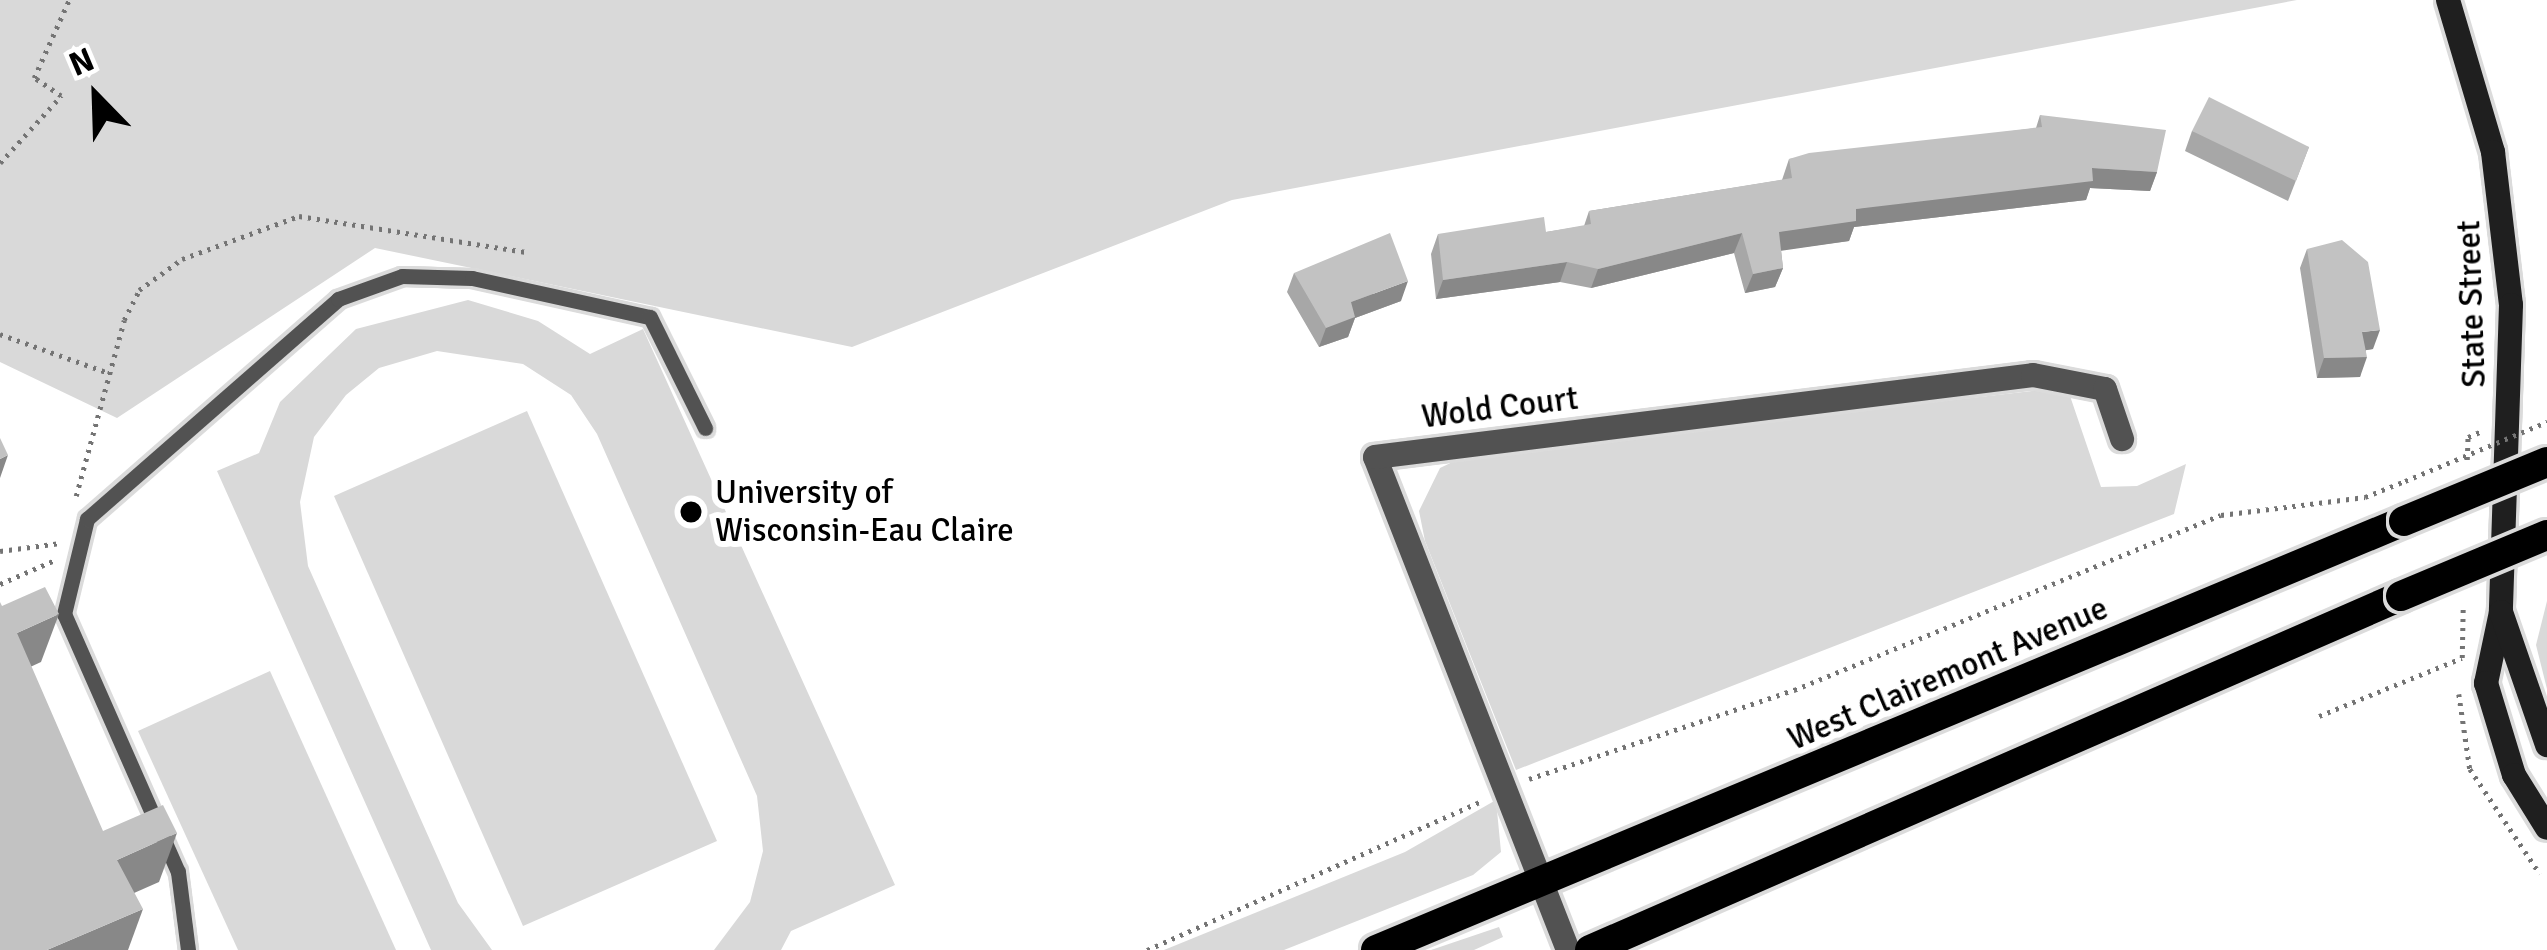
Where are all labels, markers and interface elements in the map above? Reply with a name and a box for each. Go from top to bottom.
north arrow [36,36,156,156]
text: N [63,39,100,86]
street label: State Street [2449,220,2495,388]
street label: Wold Court [1419,379,1581,437]
place label: University of Wisconsin-Eau Claire [715,473,1014,551]
marker: University of Wisconsin-Eau Claire [678,499,704,525]
street label: West Clairemont Avenue [1782,589,2114,759]

